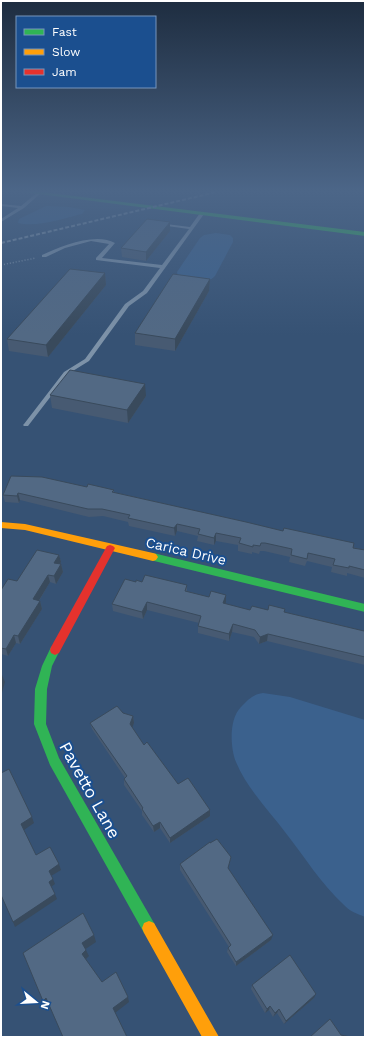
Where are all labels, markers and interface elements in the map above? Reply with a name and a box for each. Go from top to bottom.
legend [16,16,156,88]
text: Fast [52,25,77,39]
text: Slow [52,45,80,59]
text: Jam [52,65,77,79]
street label: Carica Drive [144,534,228,568]
street label: Pavetto Lane [55,738,125,842]
north arrow [16,982,56,1022]
text: N [38,999,52,1011]

